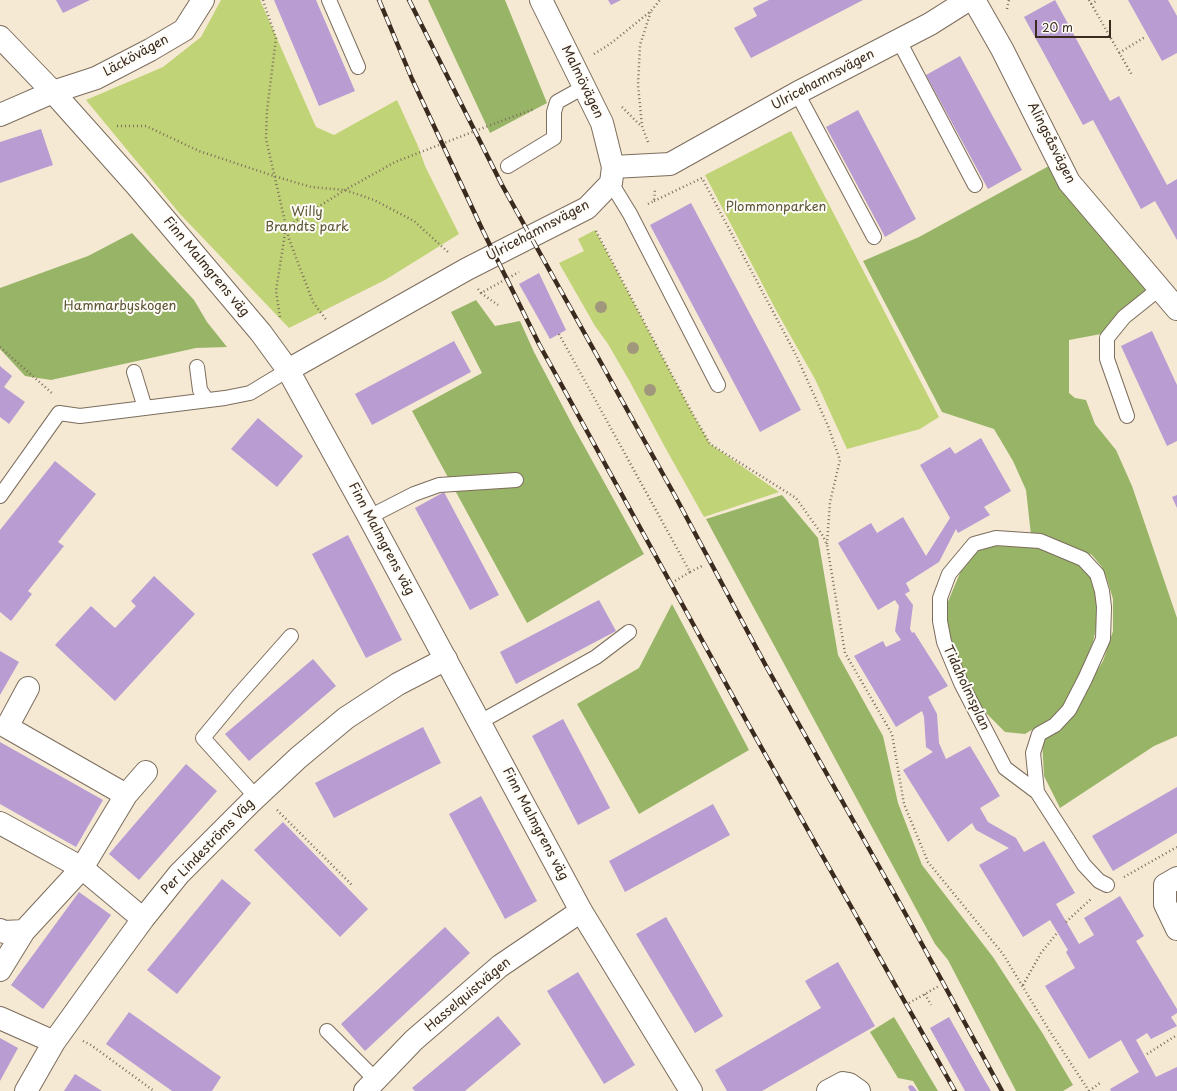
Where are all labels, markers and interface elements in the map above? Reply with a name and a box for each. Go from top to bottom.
scale bar [1037,12,1113,38]
text: 20 m [1042,18,1073,36]
street label: Läckövägen [101,32,171,80]
street label: Malmövägen [558,43,606,121]
street label: Ulricehamnsvägen [769,46,877,114]
street label: Alingsåsvägen [1024,100,1078,186]
street label: Ulricehamnsvägen [484,197,592,265]
park label: Plommonparken [726,199,826,215]
park label: Willy Brandts park [265,204,349,235]
street label: Finn Malmgrens väg [160,214,252,320]
park label: Hammarbyskogen [64,298,176,314]
street label: Finn Malmgrens väg [345,480,417,598]
street label: Tidaholmsplan [940,643,992,733]
street label: Finn Malmgrens väg [499,765,571,883]
street label: Per Lindeströms Väg [158,796,258,898]
street label: Hasselquistvägen [422,955,514,1035]

